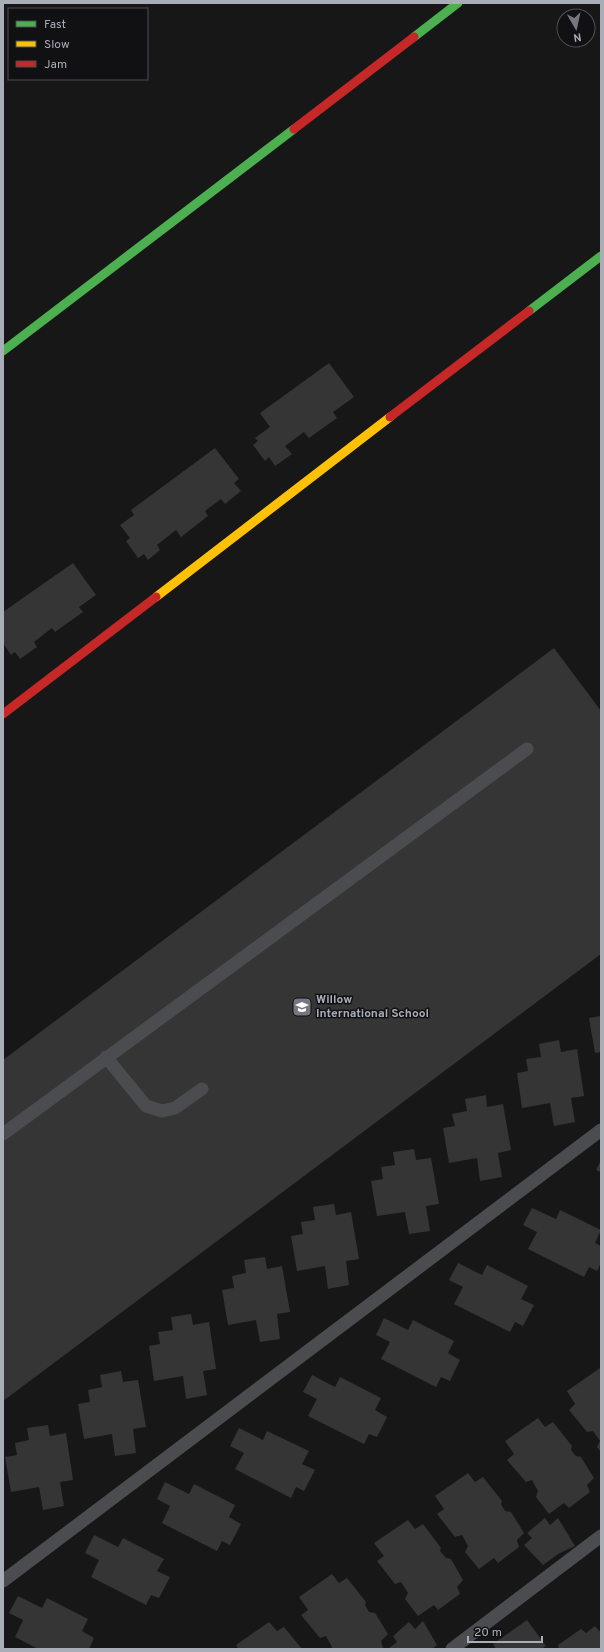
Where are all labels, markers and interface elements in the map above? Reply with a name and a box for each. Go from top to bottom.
legend [8,8,148,80]
north arrow [556,8,596,48]
text: Fast [44,17,66,33]
text: N [572,29,582,44]
text: Slow [44,37,70,53]
text: Jam [44,57,67,73]
place label: Willow International School [316,992,429,1022]
school or university icon: Willow International School [291,996,313,1018]
scale bar [468,1618,542,1644]
text: 20 m [474,1625,502,1641]

